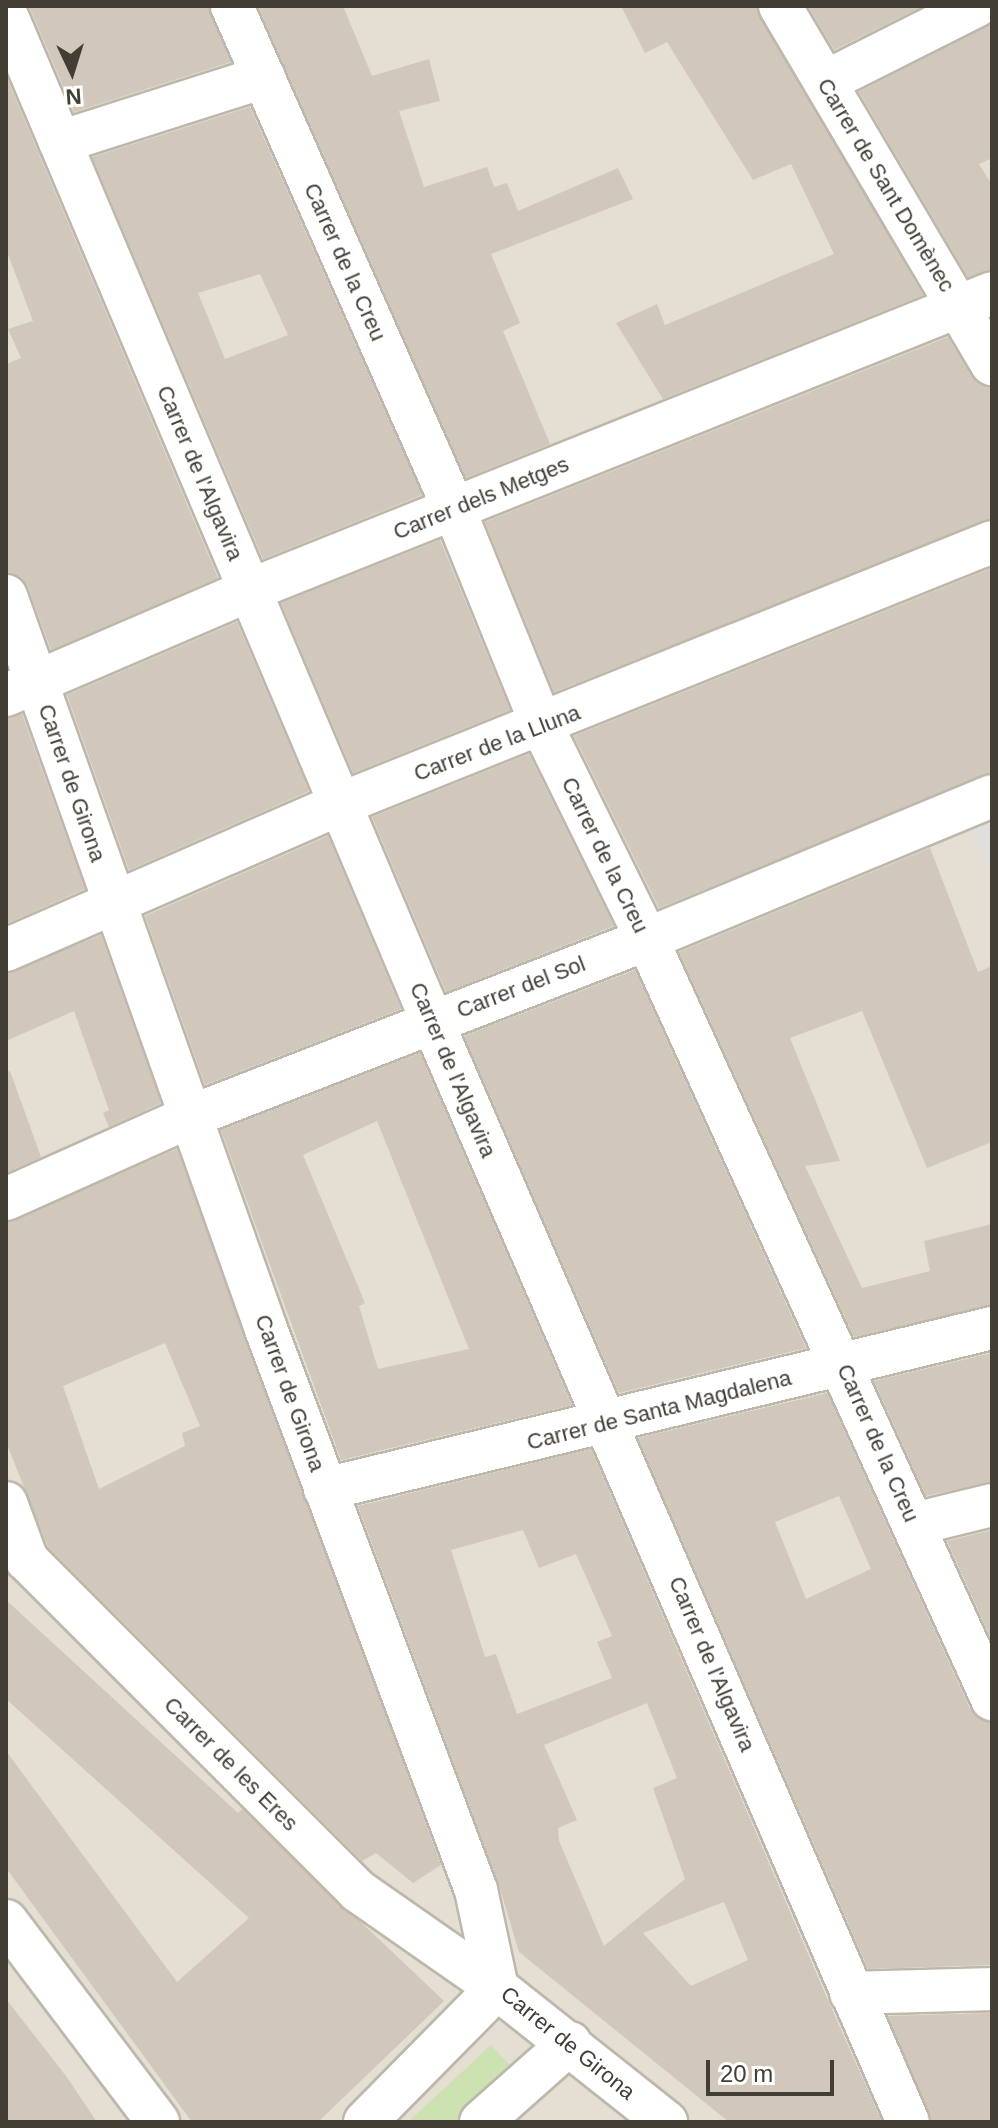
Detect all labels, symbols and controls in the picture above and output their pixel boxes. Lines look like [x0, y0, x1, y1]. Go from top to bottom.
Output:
north arrow [32, 32, 112, 112]
street label: Carrer de Sant Domènec [812, 73, 960, 297]
text: N [65, 83, 83, 109]
street label: Carrer de la Creu [298, 179, 392, 345]
street label: Carrer de l'Algavira [151, 381, 249, 565]
street label: Carrer dels Metges [389, 451, 573, 545]
street label: Carrer de la Lluna [410, 699, 584, 787]
street label: Carrer de Girona [33, 701, 111, 865]
street label: Carrer de la Creu [556, 773, 654, 937]
street label: Carrer del Sol [453, 950, 589, 1024]
street label: Carrer de l'Algavira [404, 978, 502, 1162]
street label: Carrer de Girona [249, 1311, 331, 1475]
street label: Carrer de la Creu [831, 1360, 925, 1526]
street label: Carrer de Santa Magdalena [524, 1364, 794, 1456]
street label: Carrer de l'Algavira [663, 1572, 761, 1756]
street label: Carrer de les Eres [159, 1692, 303, 1836]
street label: Carrer de Girona [496, 1981, 640, 2105]
scale bar [710, 2044, 838, 2094]
text: 20 m [720, 2060, 773, 2087]

